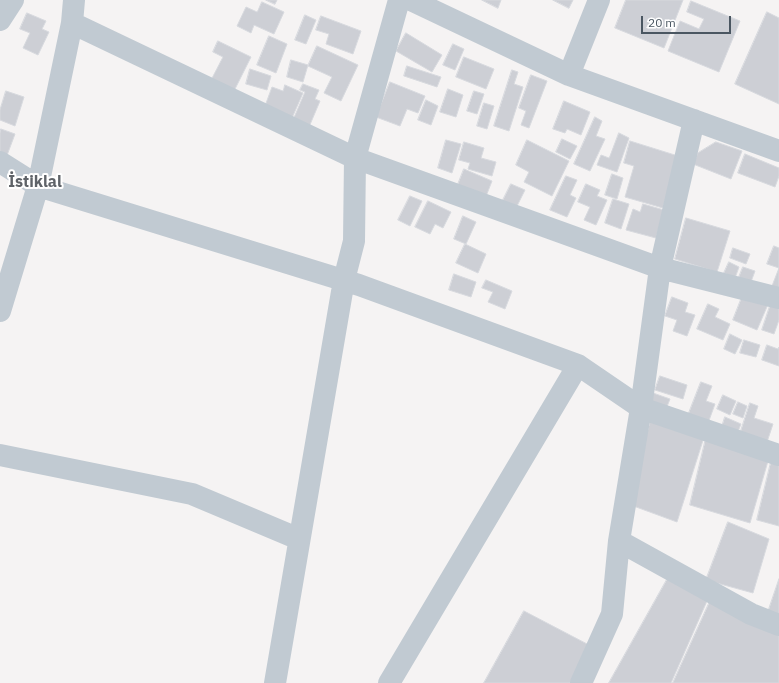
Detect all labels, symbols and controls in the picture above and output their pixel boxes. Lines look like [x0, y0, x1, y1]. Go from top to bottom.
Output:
scale bar [643, 8, 733, 34]
text: 20 m [648, 15, 676, 30]
district label: İstiklal [8, 172, 62, 192]

